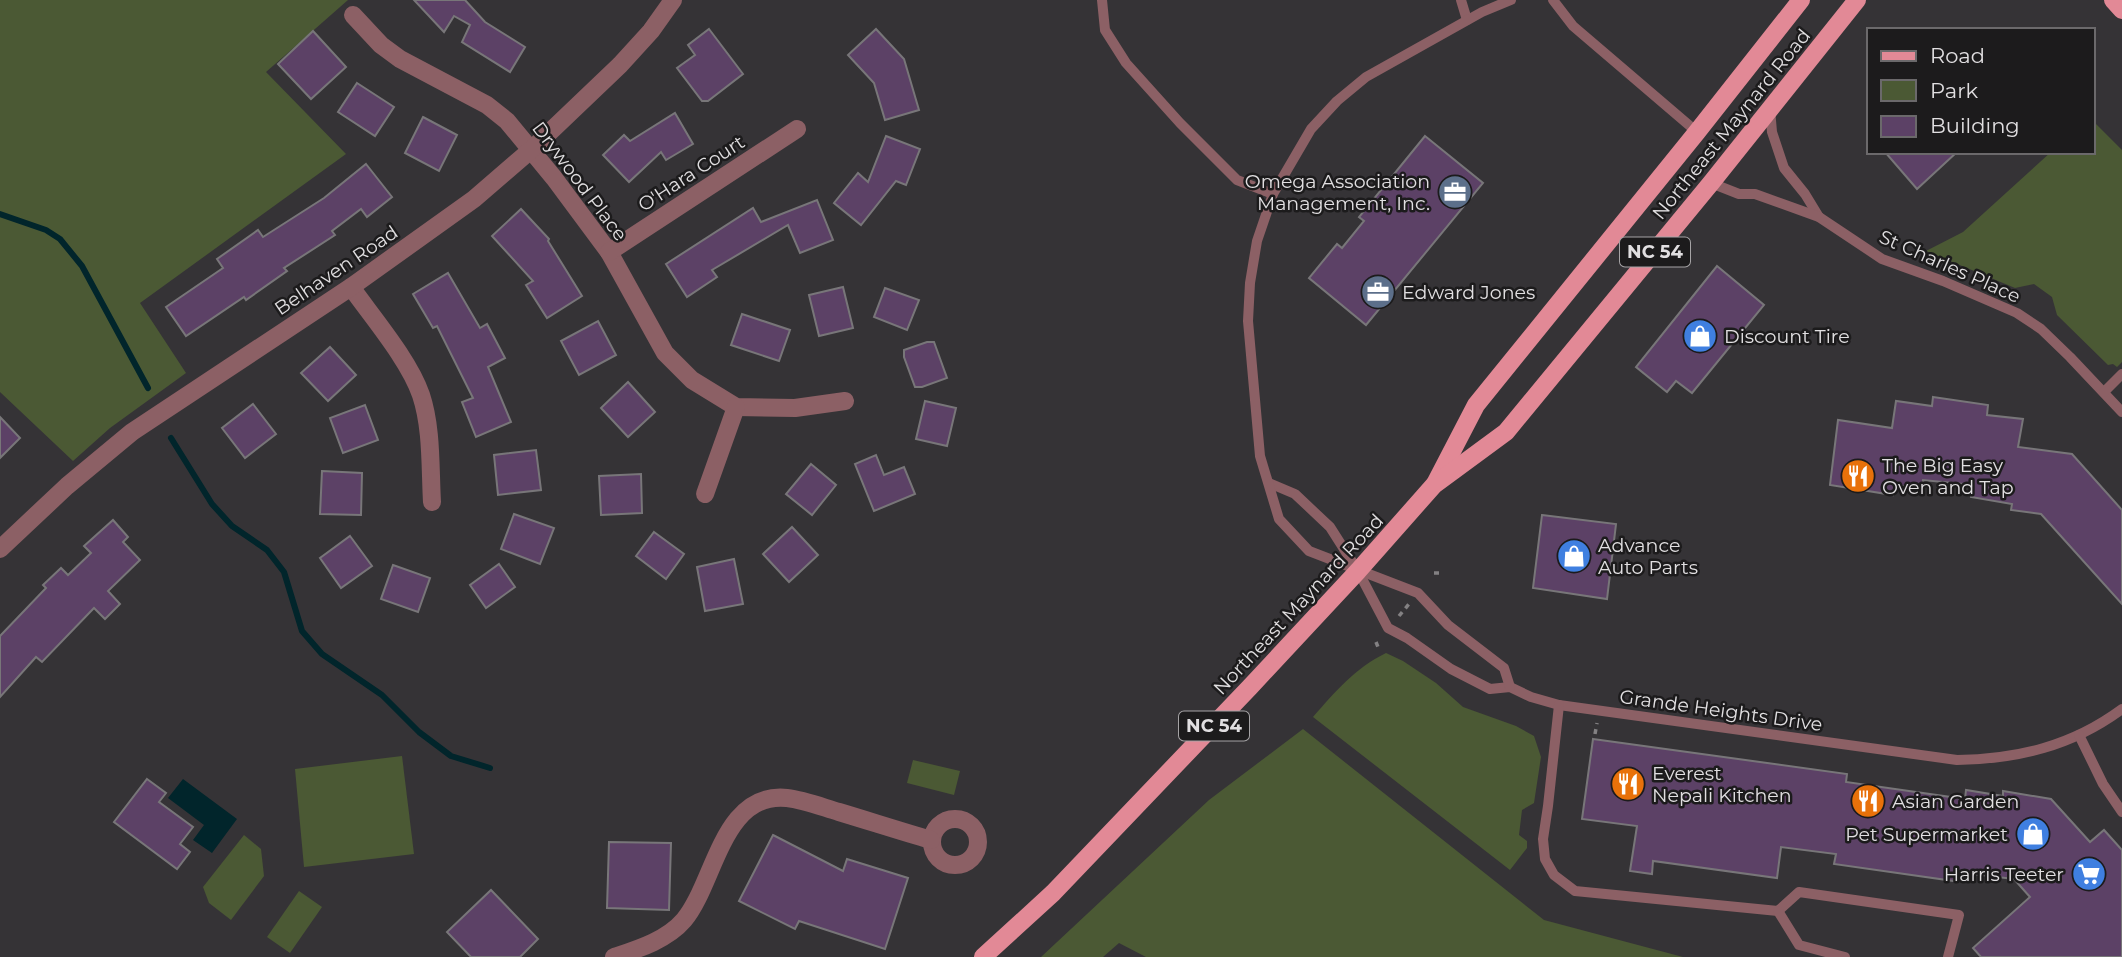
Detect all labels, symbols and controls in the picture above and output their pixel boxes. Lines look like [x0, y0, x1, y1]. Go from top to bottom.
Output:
street label: Northeast Maynard Road [1647, 24, 1815, 224]
legend [1867, 28, 2094, 154]
text: Road [1930, 43, 1985, 68]
text: Park [1930, 78, 1978, 103]
text: Building [1930, 113, 2020, 138]
street label: Drywood Place [527, 117, 632, 246]
street label: O'Hara Court [634, 130, 749, 216]
place label: Omega Association Management, Inc. [1245, 170, 1430, 215]
office icon: Omega Association Management, Inc. [1436, 173, 1474, 211]
street label: Belhaven Road [270, 221, 402, 320]
street label: St Charles Place [1876, 225, 2024, 308]
road number: NC 54 [1620, 238, 1690, 266]
office icon: Edward Jones [1359, 273, 1397, 311]
place label: Edward Jones [1402, 281, 1535, 304]
shop icon: Discount Tire [1681, 317, 1719, 355]
place label: Discount Tire [1724, 325, 1850, 348]
place label: The Big Easy Oven and Tap [1882, 454, 2014, 499]
restaurant icon: The Big Easy Oven and Tap [1839, 457, 1877, 495]
street label: Northeast Maynard Road [1209, 509, 1388, 699]
place label: Advance Auto Parts [1598, 534, 1698, 579]
shop icon: Advance Auto Parts [1555, 537, 1593, 575]
street label: Grande Heights Drive [1618, 685, 1824, 736]
road number: NC 54 [1179, 712, 1249, 740]
place label: Everest Nepali Kitchen [1652, 762, 1792, 807]
restaurant icon: Everest Nepali Kitchen [1609, 765, 1647, 803]
restaurant icon: Asian Garden [1849, 782, 1887, 820]
place label: Asian Garden [1892, 790, 2019, 813]
shop icon: Pet Supermarket [2014, 815, 2052, 853]
place label: Pet Supermarket [1845, 823, 2008, 846]
supermarket icon: Harris Teeter [2070, 855, 2108, 893]
place label: Harris Teeter [1944, 863, 2064, 886]

